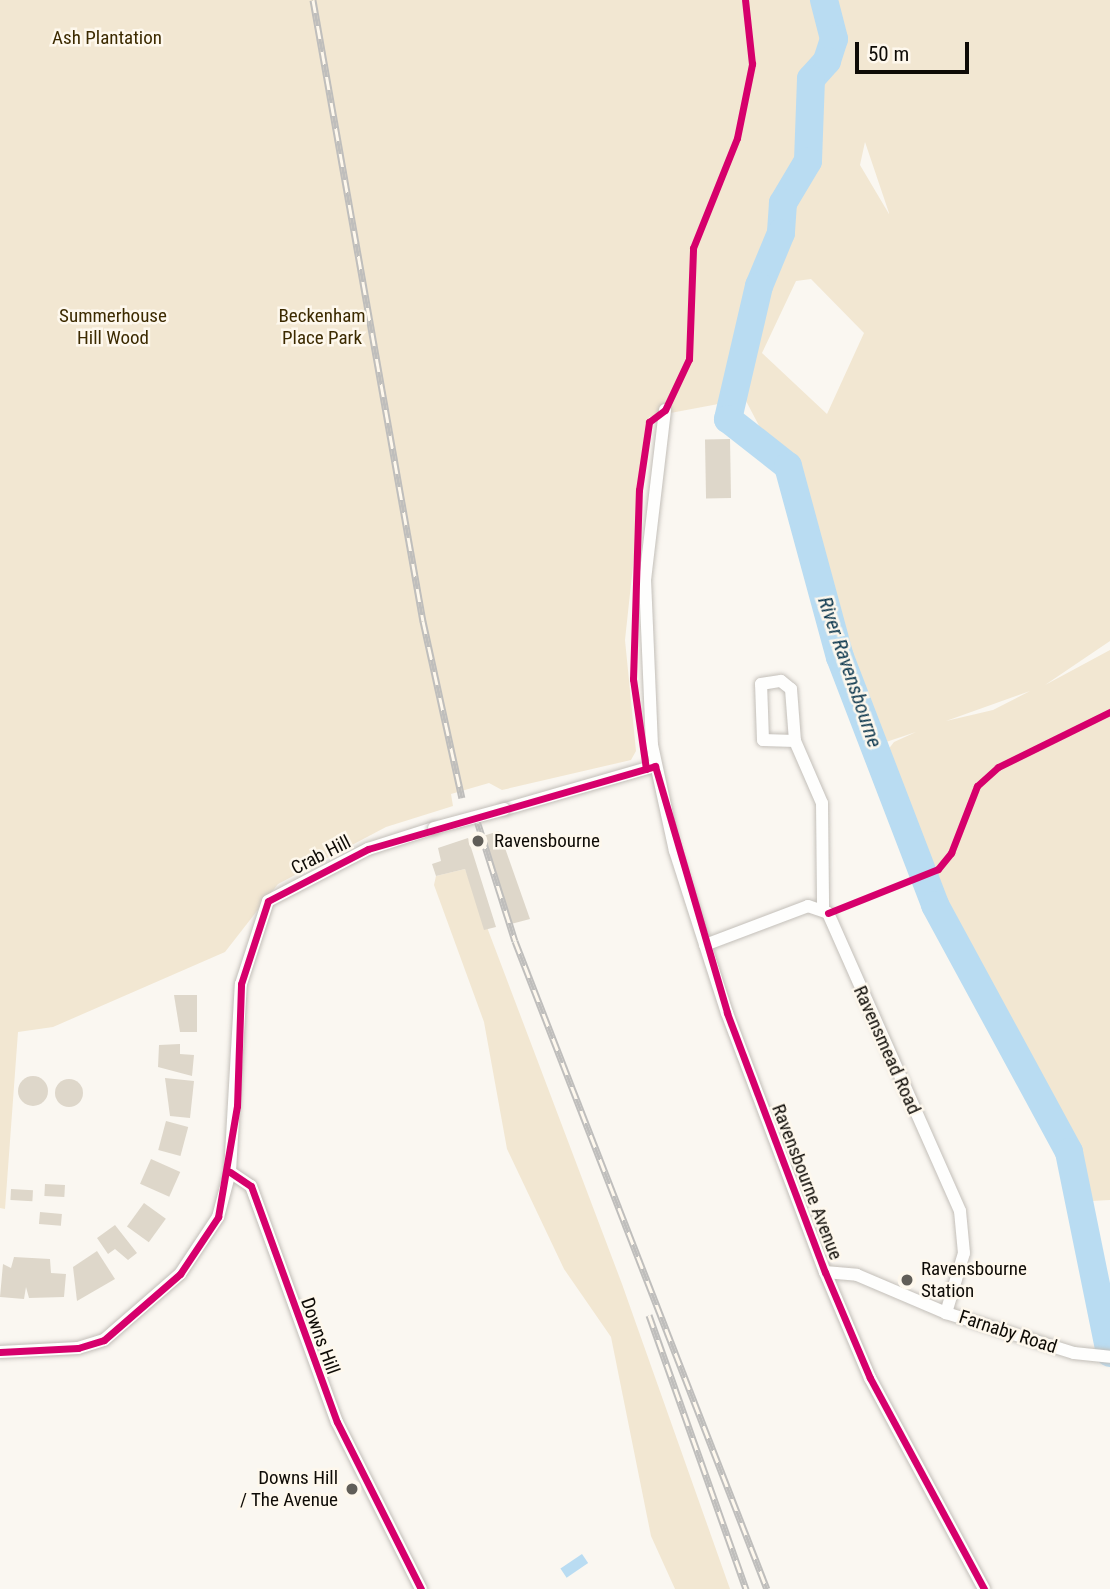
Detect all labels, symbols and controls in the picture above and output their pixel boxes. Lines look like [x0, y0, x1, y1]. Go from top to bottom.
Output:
park label: Ash Plantation [52, 27, 162, 49]
scale bar [858, 28, 972, 72]
text: 50 m [868, 42, 909, 66]
park label: Summerhouse Hill Wood [59, 305, 167, 349]
park label: Beckenham Place Park [278, 305, 366, 349]
water label: River Ravensbourne [812, 593, 888, 751]
street label: Crab Hill [287, 830, 355, 880]
place label: Ravensbourne [494, 830, 600, 852]
marker: Ravensbourne [468, 831, 488, 851]
street label: Ravensmead Road [849, 982, 925, 1118]
street label: Ravensbourne Avenue [767, 1101, 847, 1263]
place label: Ravensbourne Station [921, 1258, 1027, 1302]
marker: Ravensbourne Station [899, 1272, 915, 1288]
street label: Downs Hill [296, 1295, 344, 1377]
street label: Farnaby Road [956, 1305, 1060, 1359]
place label: Downs Hill / The Avenue [240, 1467, 338, 1511]
marker: Downs Hill / The Avenue [344, 1481, 360, 1497]

